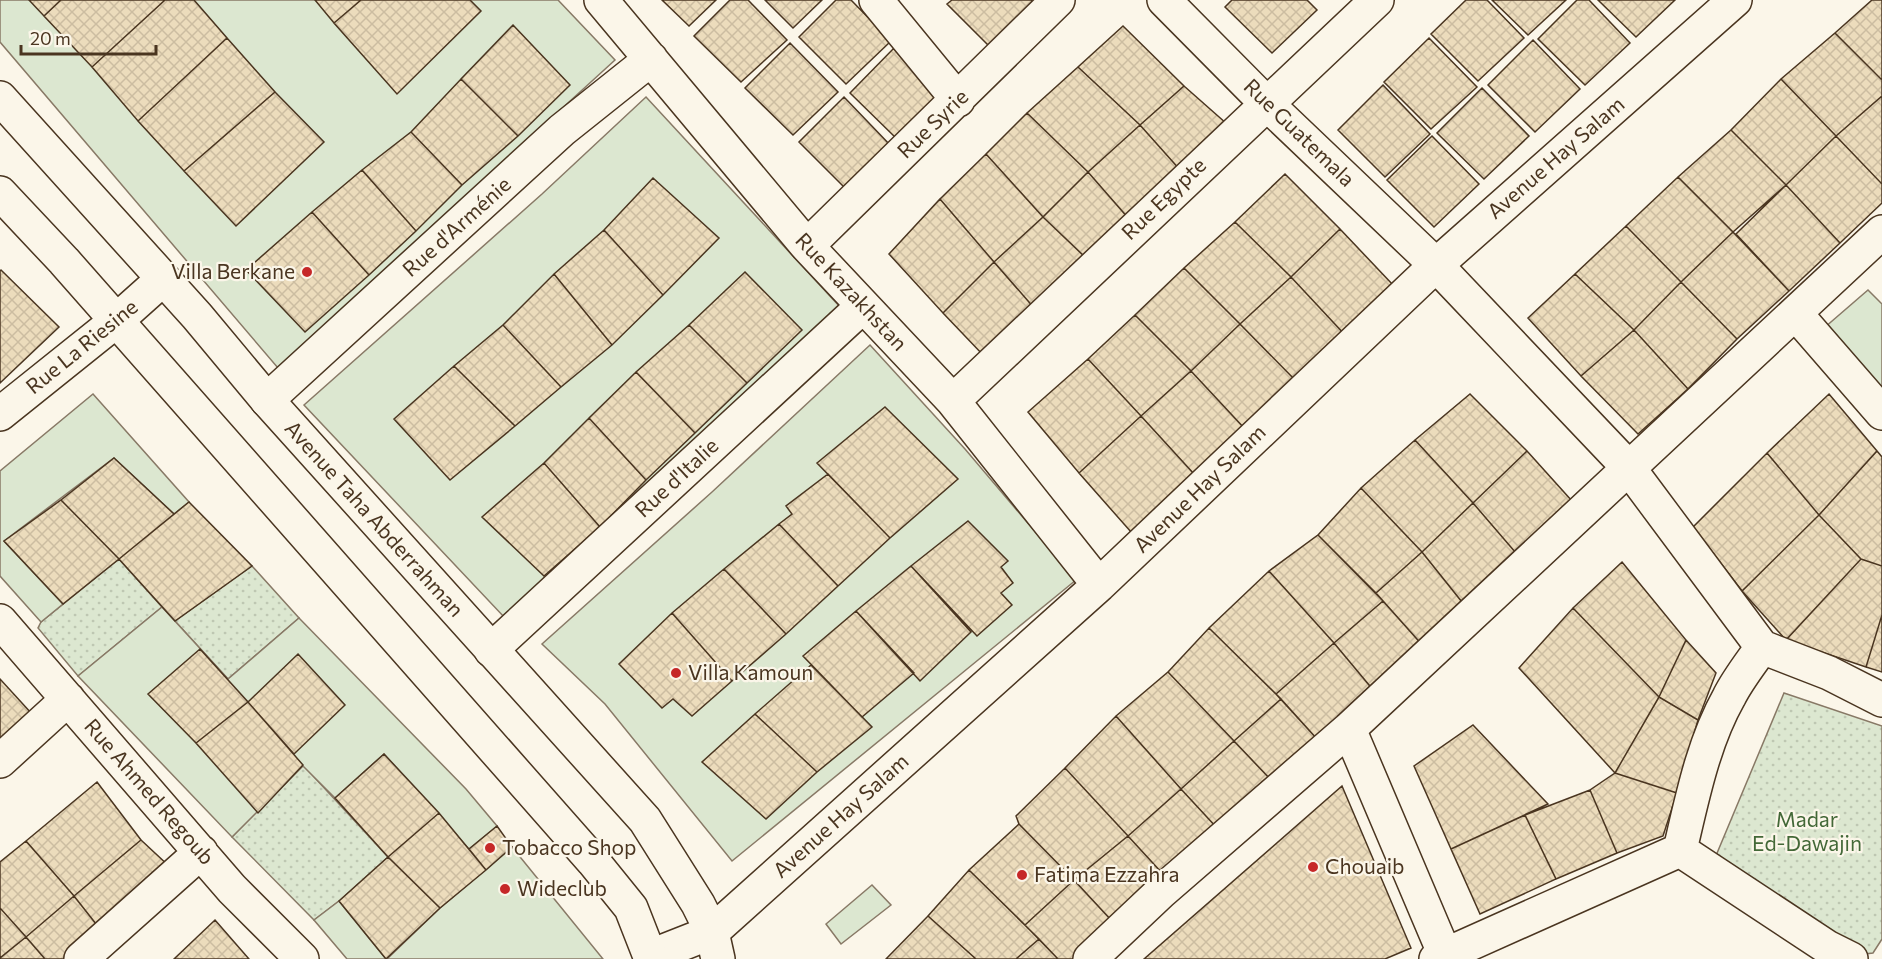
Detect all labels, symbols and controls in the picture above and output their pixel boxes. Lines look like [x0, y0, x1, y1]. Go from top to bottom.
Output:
scale bar [21, 18, 156, 56]
text: 20 m [30, 27, 71, 49]
street label: Rue Guatemala [1240, 73, 1361, 191]
street label: Rue Syrie [891, 83, 972, 163]
street label: Avenue Hay Salam [1481, 91, 1629, 223]
street label: Rue Egypte [1116, 152, 1210, 244]
street label: Rue d'Arménie [397, 171, 515, 281]
street label: Rue Kazakhstan [791, 227, 913, 355]
place label: Villa Berkane [171, 258, 295, 283]
marker: Villa Berkane [300, 265, 314, 279]
street label: Rue La Riesine [20, 293, 142, 398]
street label: Avenue Taha Abderrahman [281, 415, 470, 621]
street label: Avenue Hay Salam [1128, 419, 1270, 557]
street label: Rue d'Italie [629, 432, 723, 522]
place label: Villa Kamoun [688, 659, 813, 684]
marker: Villa Kamoun [669, 666, 683, 680]
street label: Rue Ahmed Regoub [80, 713, 220, 869]
street label: Avenue Hay Salam [767, 748, 913, 882]
park label: Madar Ed-Dawajin [1752, 806, 1862, 855]
place label: Tobacco Shop [502, 834, 636, 859]
marker: Tobacco Shop [483, 841, 497, 855]
place label: Chouaib [1325, 853, 1405, 878]
marker: Chouaib [1306, 860, 1320, 874]
place label: Fatima Ezzahra [1034, 861, 1179, 886]
marker: Fatima Ezzahra [1015, 868, 1029, 882]
place label: Wideclub [517, 875, 607, 900]
marker: Wideclub [498, 882, 512, 896]

